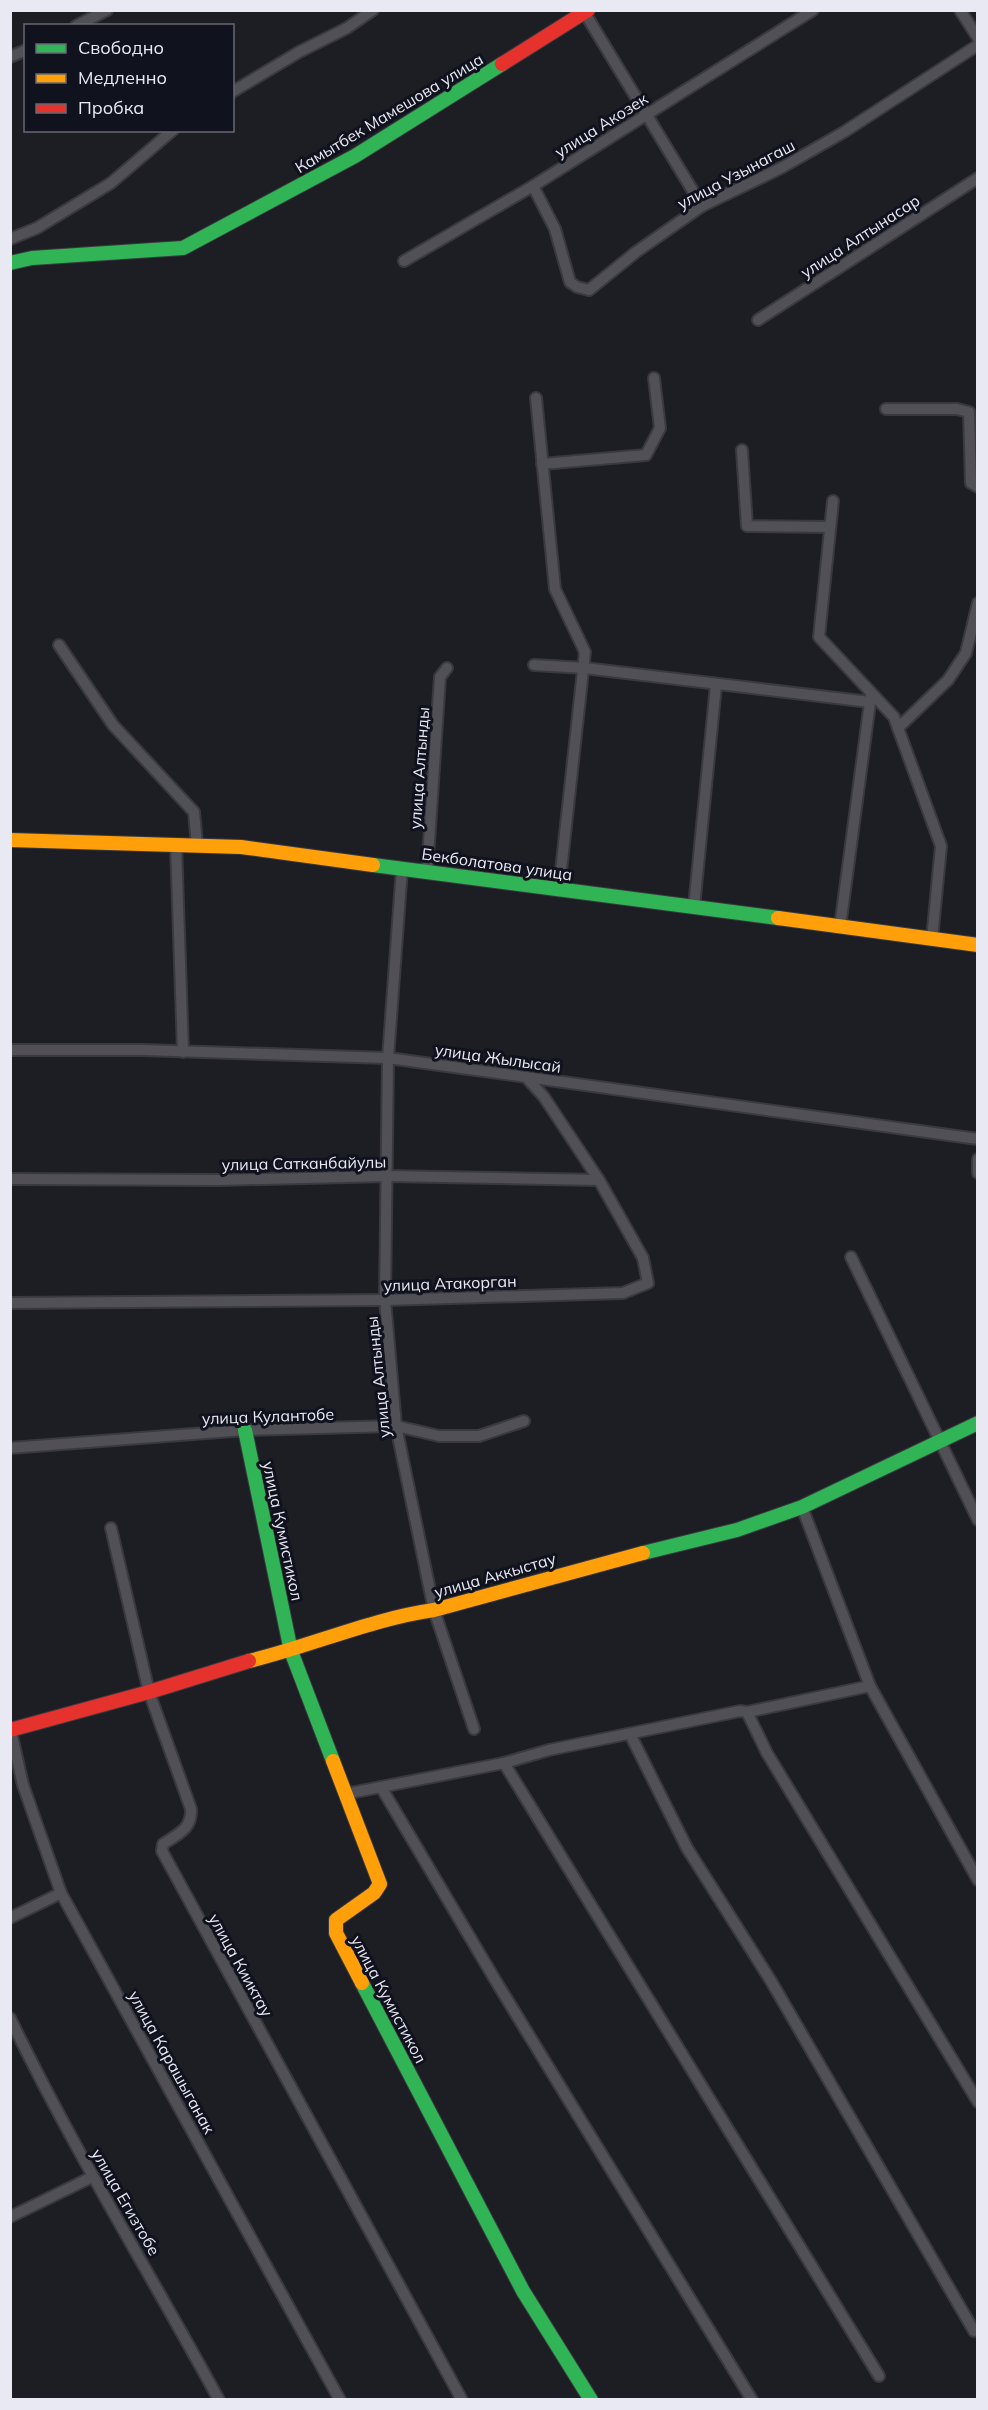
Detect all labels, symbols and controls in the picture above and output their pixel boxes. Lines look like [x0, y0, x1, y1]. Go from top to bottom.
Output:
legend [24, 24, 234, 132]
text: Свободно [78, 36, 164, 59]
street label: Камытбек Мамешова улица [291, 49, 487, 177]
text: Медленно [78, 66, 167, 89]
street label: улица Акозек [551, 88, 652, 162]
text: Пробка [78, 96, 144, 119]
street label: улица Узынагаш [674, 135, 798, 213]
street label: улица Алтынасар [797, 190, 923, 282]
street label: улица Алтынды [405, 706, 433, 830]
street label: Бекболатова улица [420, 844, 574, 884]
street label: улица Жылысай [434, 1039, 562, 1077]
street label: улица Сатканбайулы [222, 1152, 386, 1174]
street label: улица Атакорган [383, 1271, 517, 1295]
street label: улица Алтынды [362, 1315, 394, 1439]
street label: улица Кулантобе [201, 1404, 335, 1428]
street label: улица Кумистикол [258, 1460, 308, 1602]
street label: улица Аккыстау [432, 1548, 558, 1602]
street label: улица Кииктау [204, 1910, 278, 2020]
street label: улица Кумистикол [347, 1932, 431, 2066]
street label: улица Карашыганак [124, 1987, 220, 2137]
street label: улица Егизтобе [87, 2145, 165, 2259]

